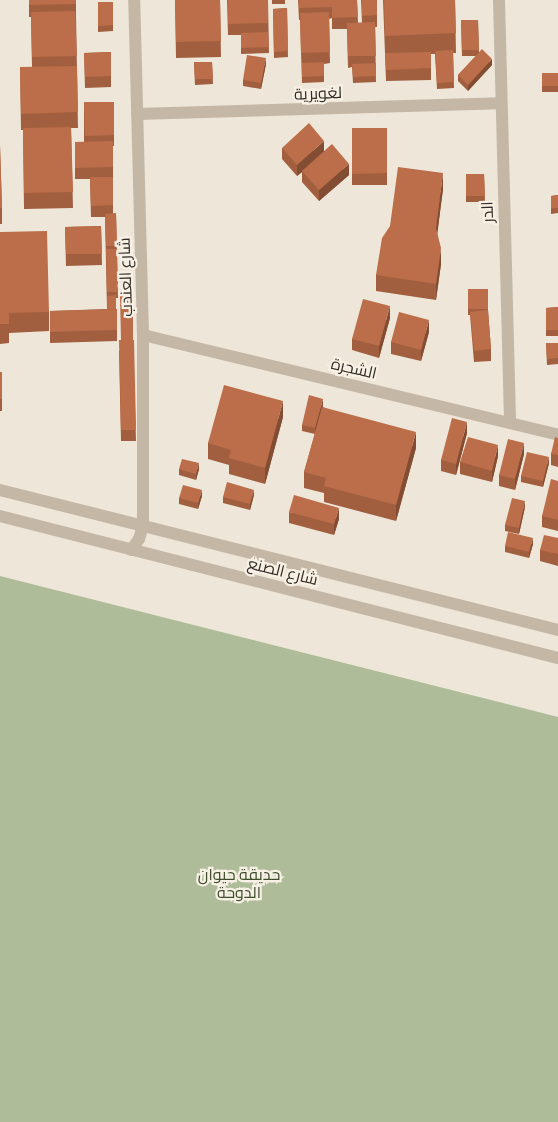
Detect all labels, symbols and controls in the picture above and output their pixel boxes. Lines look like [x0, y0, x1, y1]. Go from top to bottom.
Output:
street label: لغويرية [294, 83, 342, 103]
street label: الدر [477, 201, 497, 223]
street label: شارع العندب [114, 237, 136, 317]
street label: الشجرة [329, 353, 379, 383]
street label: شارع الصنع [246, 553, 320, 589]
park label: حديقة حيوان الدوحة [198, 864, 280, 902]

